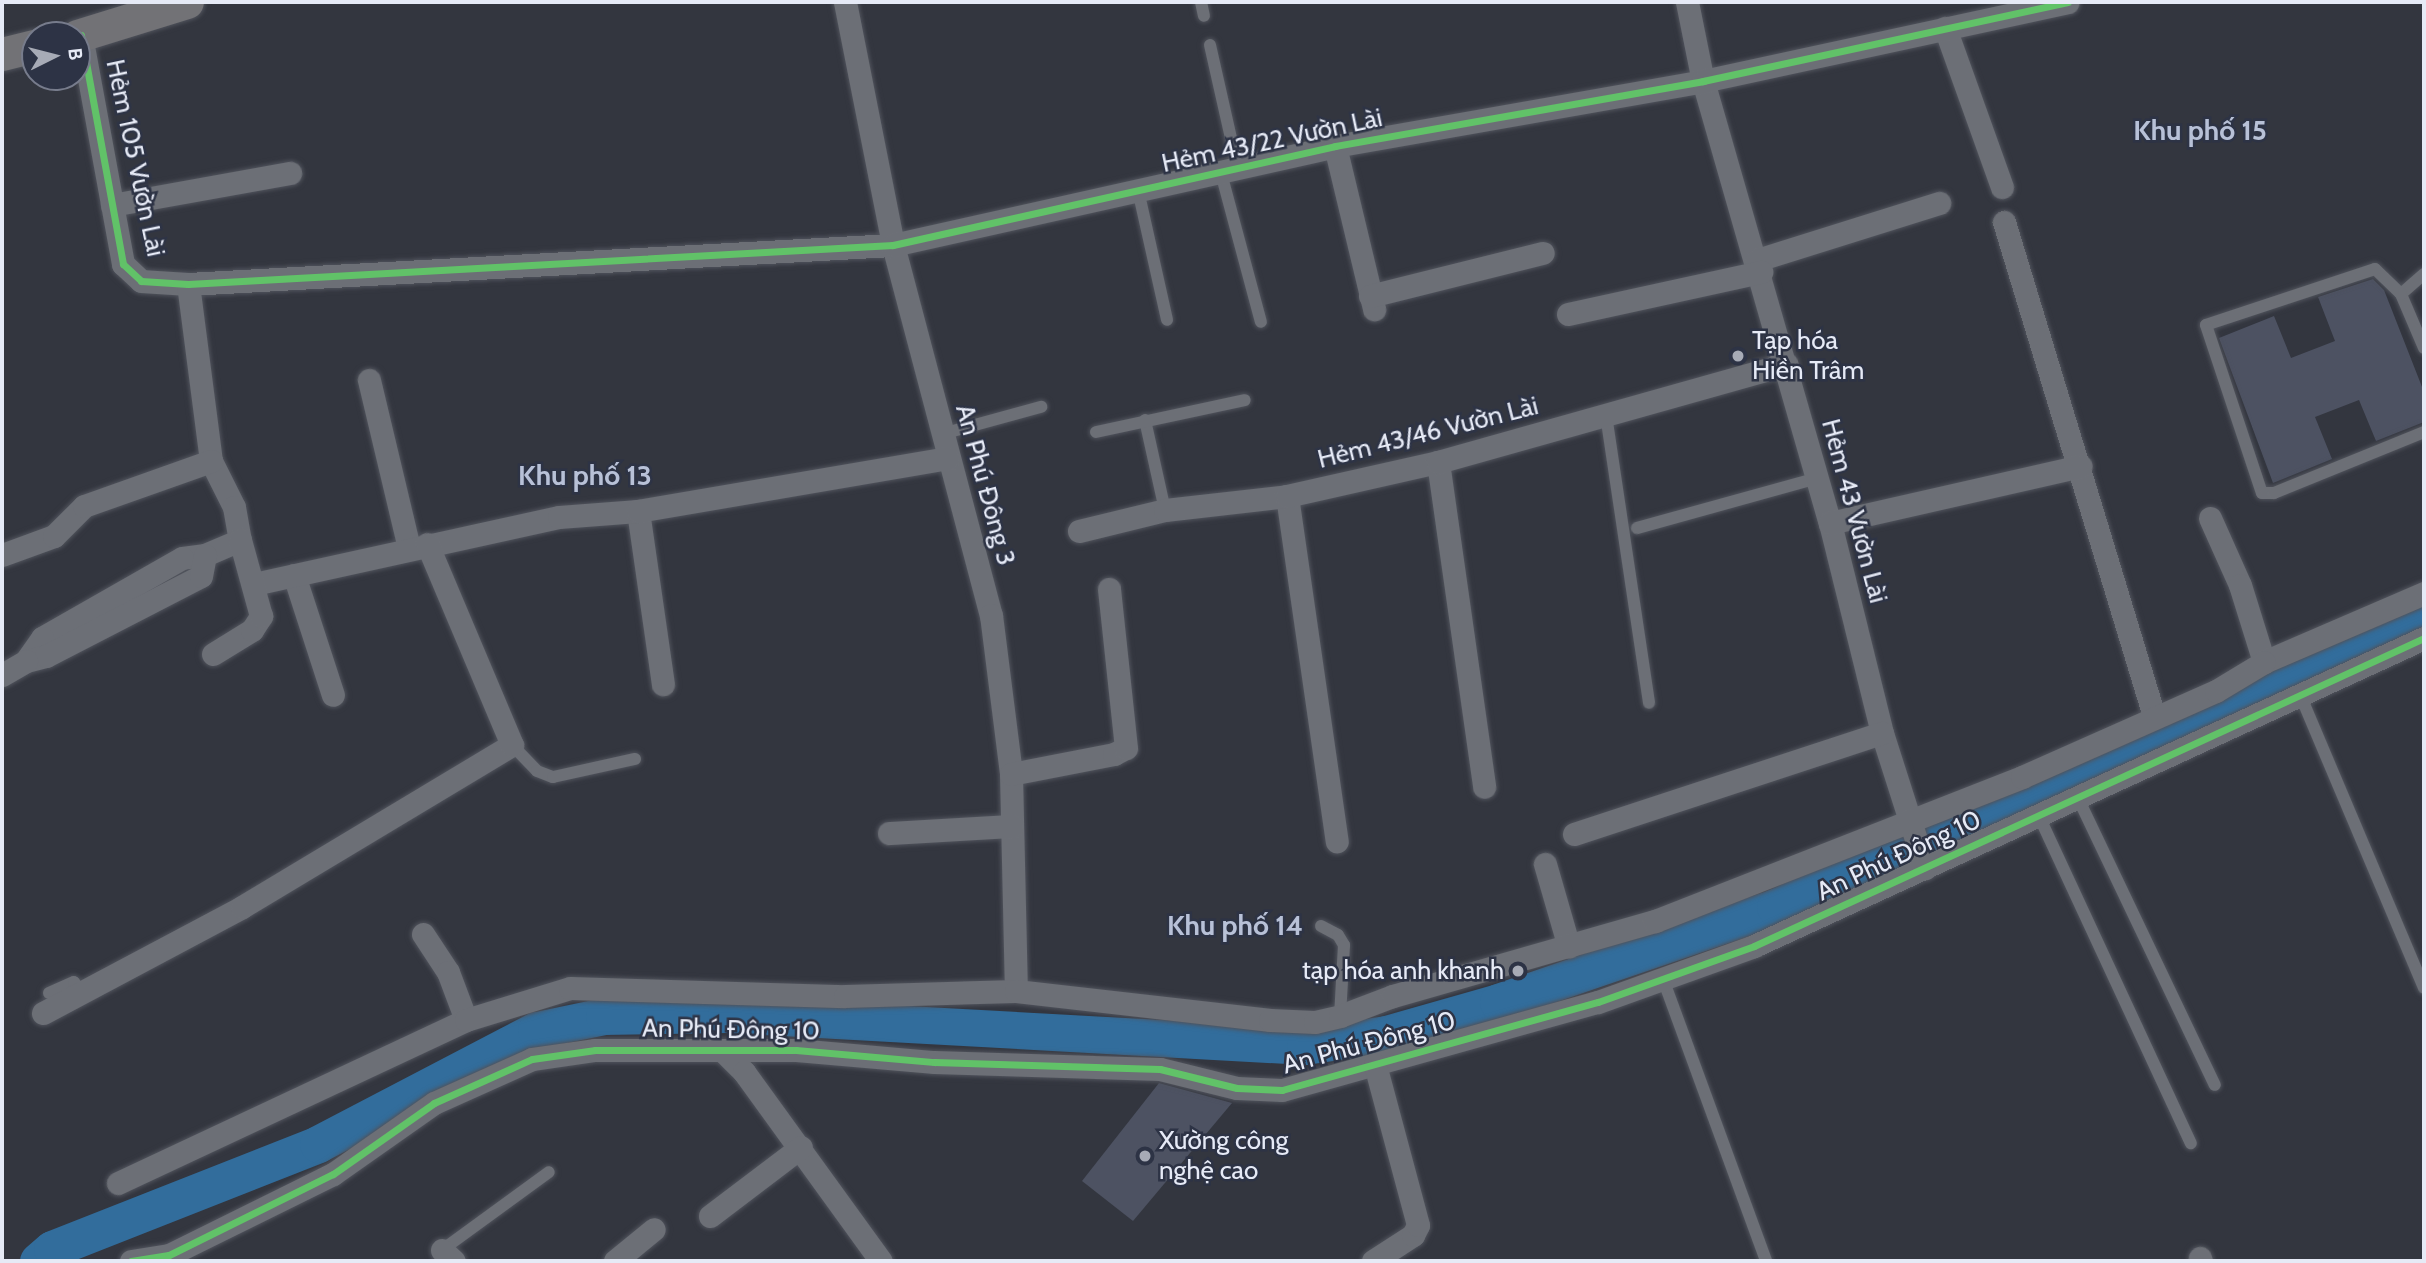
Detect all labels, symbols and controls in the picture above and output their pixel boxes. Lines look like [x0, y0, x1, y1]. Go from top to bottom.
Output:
north arrow [21, 21, 91, 91]
text: B [63, 47, 87, 61]
street label: Hẻm 105 Vườn Lài [99, 57, 171, 259]
street label: Hẻm 43/22 Vườn Lài [1159, 102, 1385, 180]
district label: Khu phố 15 [2133, 113, 2267, 147]
place label: Tạp hóa Hiền Trâm [1752, 325, 1864, 386]
marker: Tạp hóa Hiền Trâm [1730, 348, 1746, 364]
street label: Hẻm 43/46 Vườn Lài [1314, 390, 1542, 476]
street label: An Phú Đông 3 [949, 401, 1021, 569]
street label: Hẻm 43 Vườn Lài [1814, 416, 1894, 606]
district label: Khu phố 13 [518, 458, 652, 492]
street label: An Phú Đông 10 [1812, 804, 1986, 908]
district label: Khu phố 14 [1167, 908, 1303, 942]
place label: tạp hóa anh khanh [1302, 955, 1504, 987]
marker: tạp hóa anh khanh [1510, 963, 1526, 979]
street label: An Phú Đông 10 [1279, 1005, 1459, 1081]
street label: An Phú Đông 10 [642, 1013, 820, 1047]
place label: Xường công nghệ cao [1159, 1125, 1288, 1186]
marker: Xường công nghệ cao [1137, 1148, 1153, 1164]

